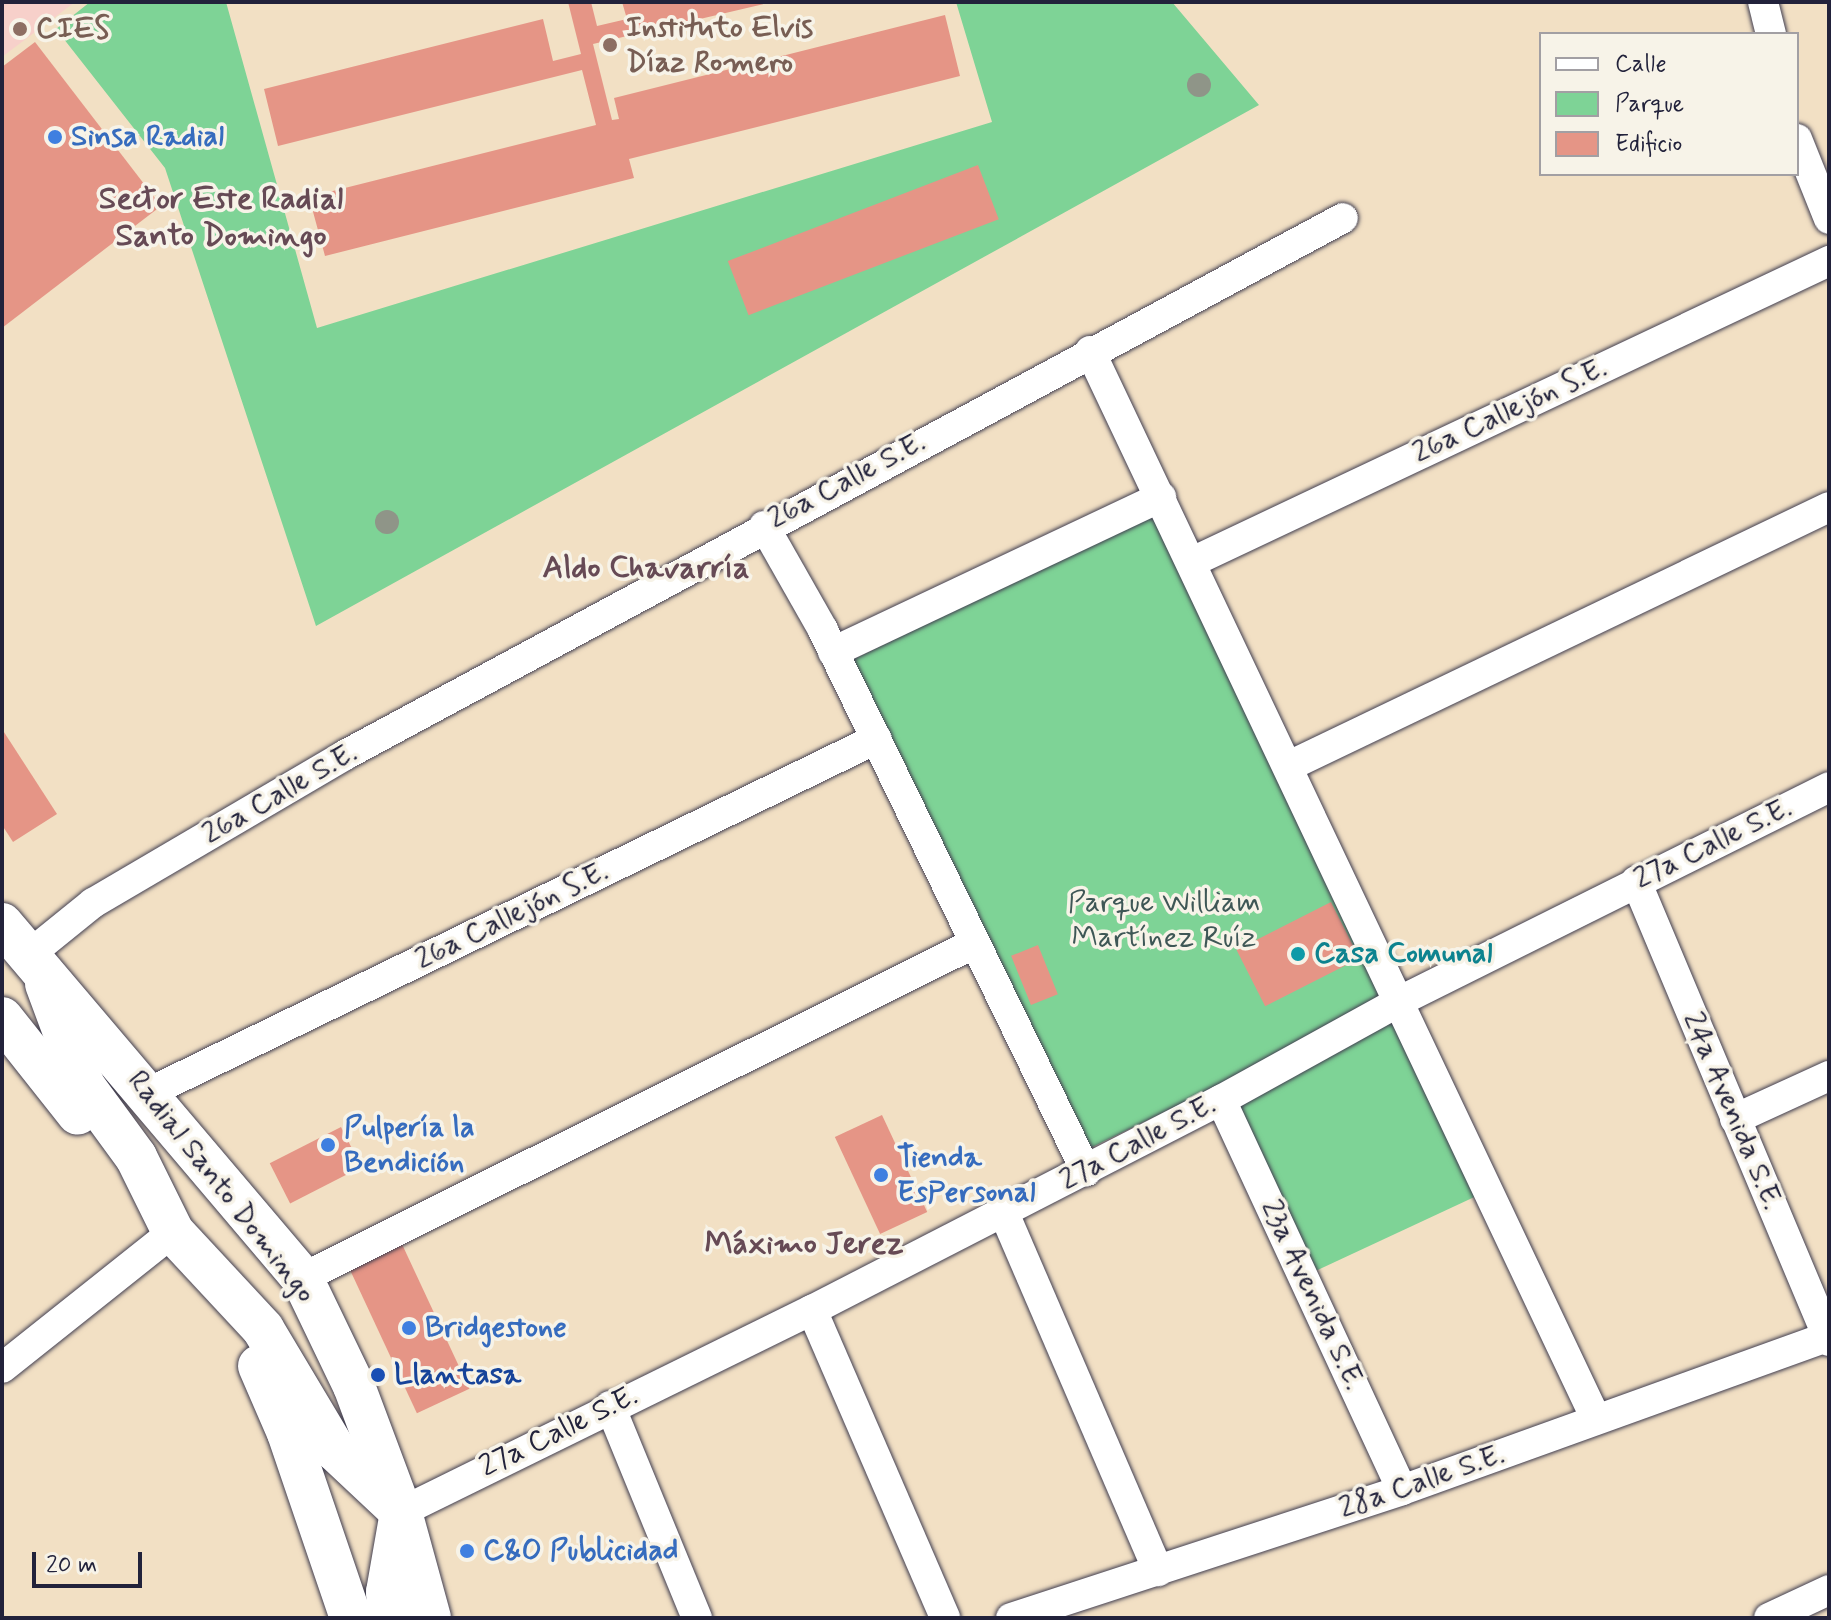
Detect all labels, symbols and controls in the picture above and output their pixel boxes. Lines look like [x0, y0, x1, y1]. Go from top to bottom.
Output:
place label: Instituto Elvis Díaz Romero [626, 10, 809, 80]
place label: CIES [36, 11, 110, 47]
marker: CIES [11, 20, 29, 38]
legend [1539, 32, 1799, 176]
marker: Instituto Elvis Díaz Romero [601, 36, 619, 54]
text: Calle [1615, 49, 1667, 80]
text: Parque [1615, 89, 1684, 120]
place label: Sinsa Radial [71, 119, 225, 155]
marker: Sinsa Radial [46, 128, 64, 146]
text: Edificio [1615, 129, 1682, 160]
district label: Sector Este Radial Santo Domingo [100, 181, 342, 256]
street label: 26a Callejón S.E. [1406, 350, 1614, 472]
street label: 26a Calle S.E. [762, 424, 932, 538]
district label: Aldo Chavarría [544, 549, 748, 587]
street label: 26a Calle S.E. [196, 735, 364, 853]
street label: 27a Calle S.E. [1628, 790, 1798, 898]
street label: 26a Callejón S.E. [409, 853, 615, 979]
park label: Parque William Martínez Ruíz [1068, 885, 1260, 956]
place label: Casa Comunal [1314, 936, 1509, 972]
marker: Casa Comunal [1289, 945, 1307, 963]
street label: 24a Avenida S.E. [1674, 1006, 1790, 1216]
street label: Radial Santo Domingo [119, 1063, 323, 1311]
street label: 27a Calle S.E. [1053, 1087, 1223, 1199]
place label: Pulpería la Bendición [344, 1110, 475, 1180]
marker: Pulpería la Bendición [319, 1136, 337, 1154]
place label: Tienda EsPersonal [897, 1140, 1036, 1210]
marker: Tienda EsPersonal [872, 1166, 890, 1184]
street label: 23a Avenida S.E. [1252, 1194, 1372, 1396]
district label: Máximo Jerez [704, 1225, 904, 1263]
place label: Bridgestone [425, 1310, 567, 1346]
marker: Bridgestone [400, 1319, 418, 1337]
place label: Llantasa [394, 1357, 521, 1393]
marker: Llantasa [369, 1366, 387, 1384]
street label: 27a Calle S.E. [474, 1378, 644, 1486]
street label: 28a Calle S.E. [1334, 1437, 1510, 1527]
place label: C&O Publicidad [483, 1533, 682, 1569]
scale bar [36, 1536, 146, 1586]
marker: C&O Publicidad [458, 1542, 476, 1560]
text: 20 m [46, 1550, 97, 1581]

